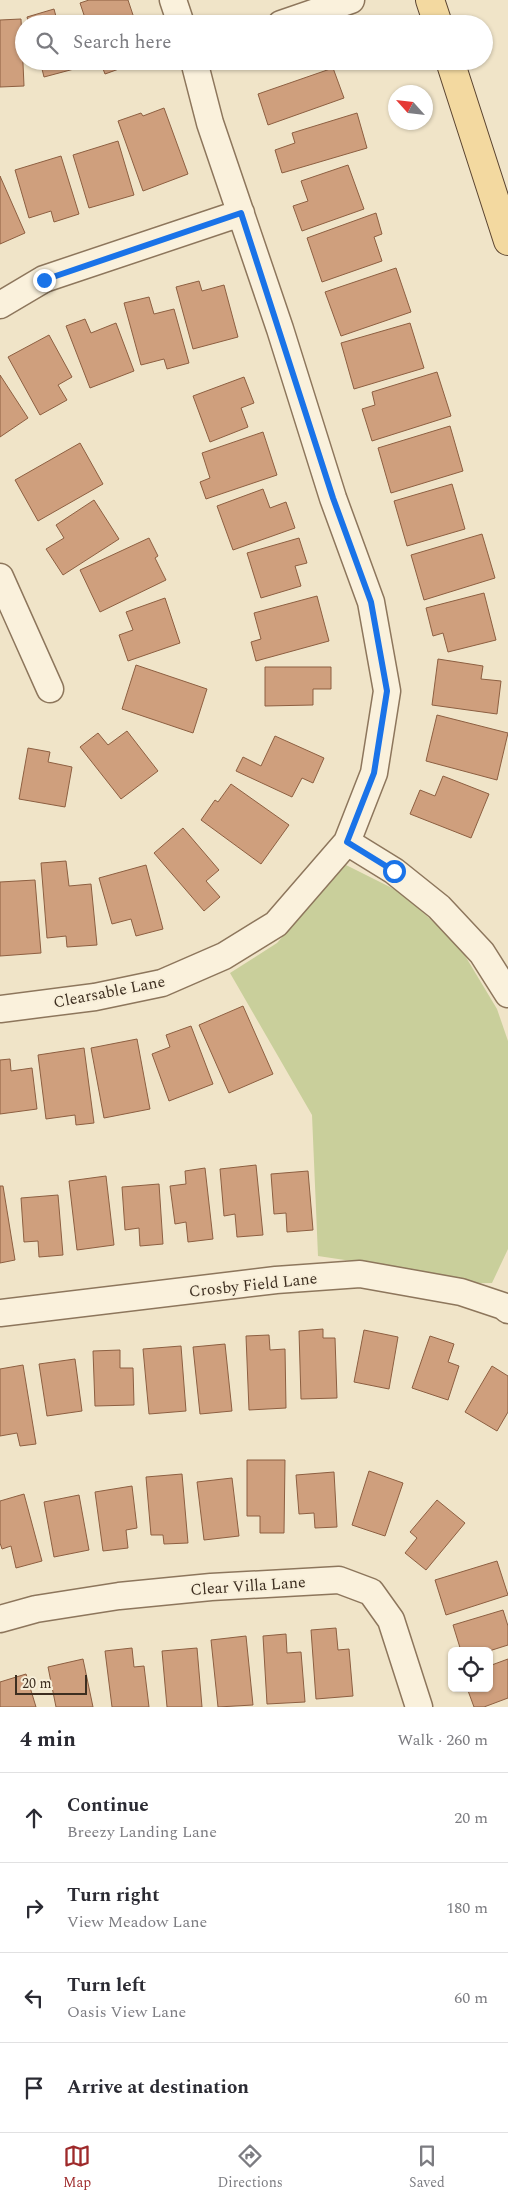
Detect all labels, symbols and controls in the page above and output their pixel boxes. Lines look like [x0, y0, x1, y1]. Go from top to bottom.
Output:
search box [15, 15, 493, 70]
text: Search here [73, 28, 172, 57]
icon: search [33, 29, 61, 57]
north arrow [388, 85, 433, 130]
route end [33, 269, 56, 292]
route start [383, 860, 406, 883]
street label: Clearsable Lane [51, 969, 167, 1015]
street label: Crosby Field Lane [188, 1266, 319, 1304]
street label: Clear Villa Lane [190, 1570, 306, 1602]
map controls [448, 1647, 493, 1692]
button: locate [448, 1647, 493, 1692]
scale bar [15, 1672, 88, 1695]
text: 20 m [22, 1673, 52, 1694]
text: 4 min [20, 1724, 76, 1756]
text: Walk · 260 m [397, 1728, 488, 1752]
text: Continue [67, 1791, 149, 1820]
icon: ahead [20, 1804, 48, 1832]
text: 20 m [454, 1806, 488, 1830]
text: Breezy Landing Lane [67, 1820, 217, 1844]
text: Turn right [67, 1881, 160, 1910]
icon: right [20, 1894, 48, 1922]
text: 180 m [446, 1896, 488, 1920]
text: View Meadow Lane [67, 1910, 207, 1934]
text: Turn left [67, 1971, 146, 2000]
icon: left [20, 1984, 48, 2012]
text: 60 m [454, 1986, 488, 2010]
text: Oasis View Lane [67, 2000, 186, 2024]
text: Arrive at destination [67, 2073, 249, 2102]
icon: arrive [20, 2074, 48, 2102]
tab: Map [63, 2142, 91, 2193]
tab: Directions [217, 2142, 283, 2193]
tab: Saved [409, 2142, 445, 2193]

